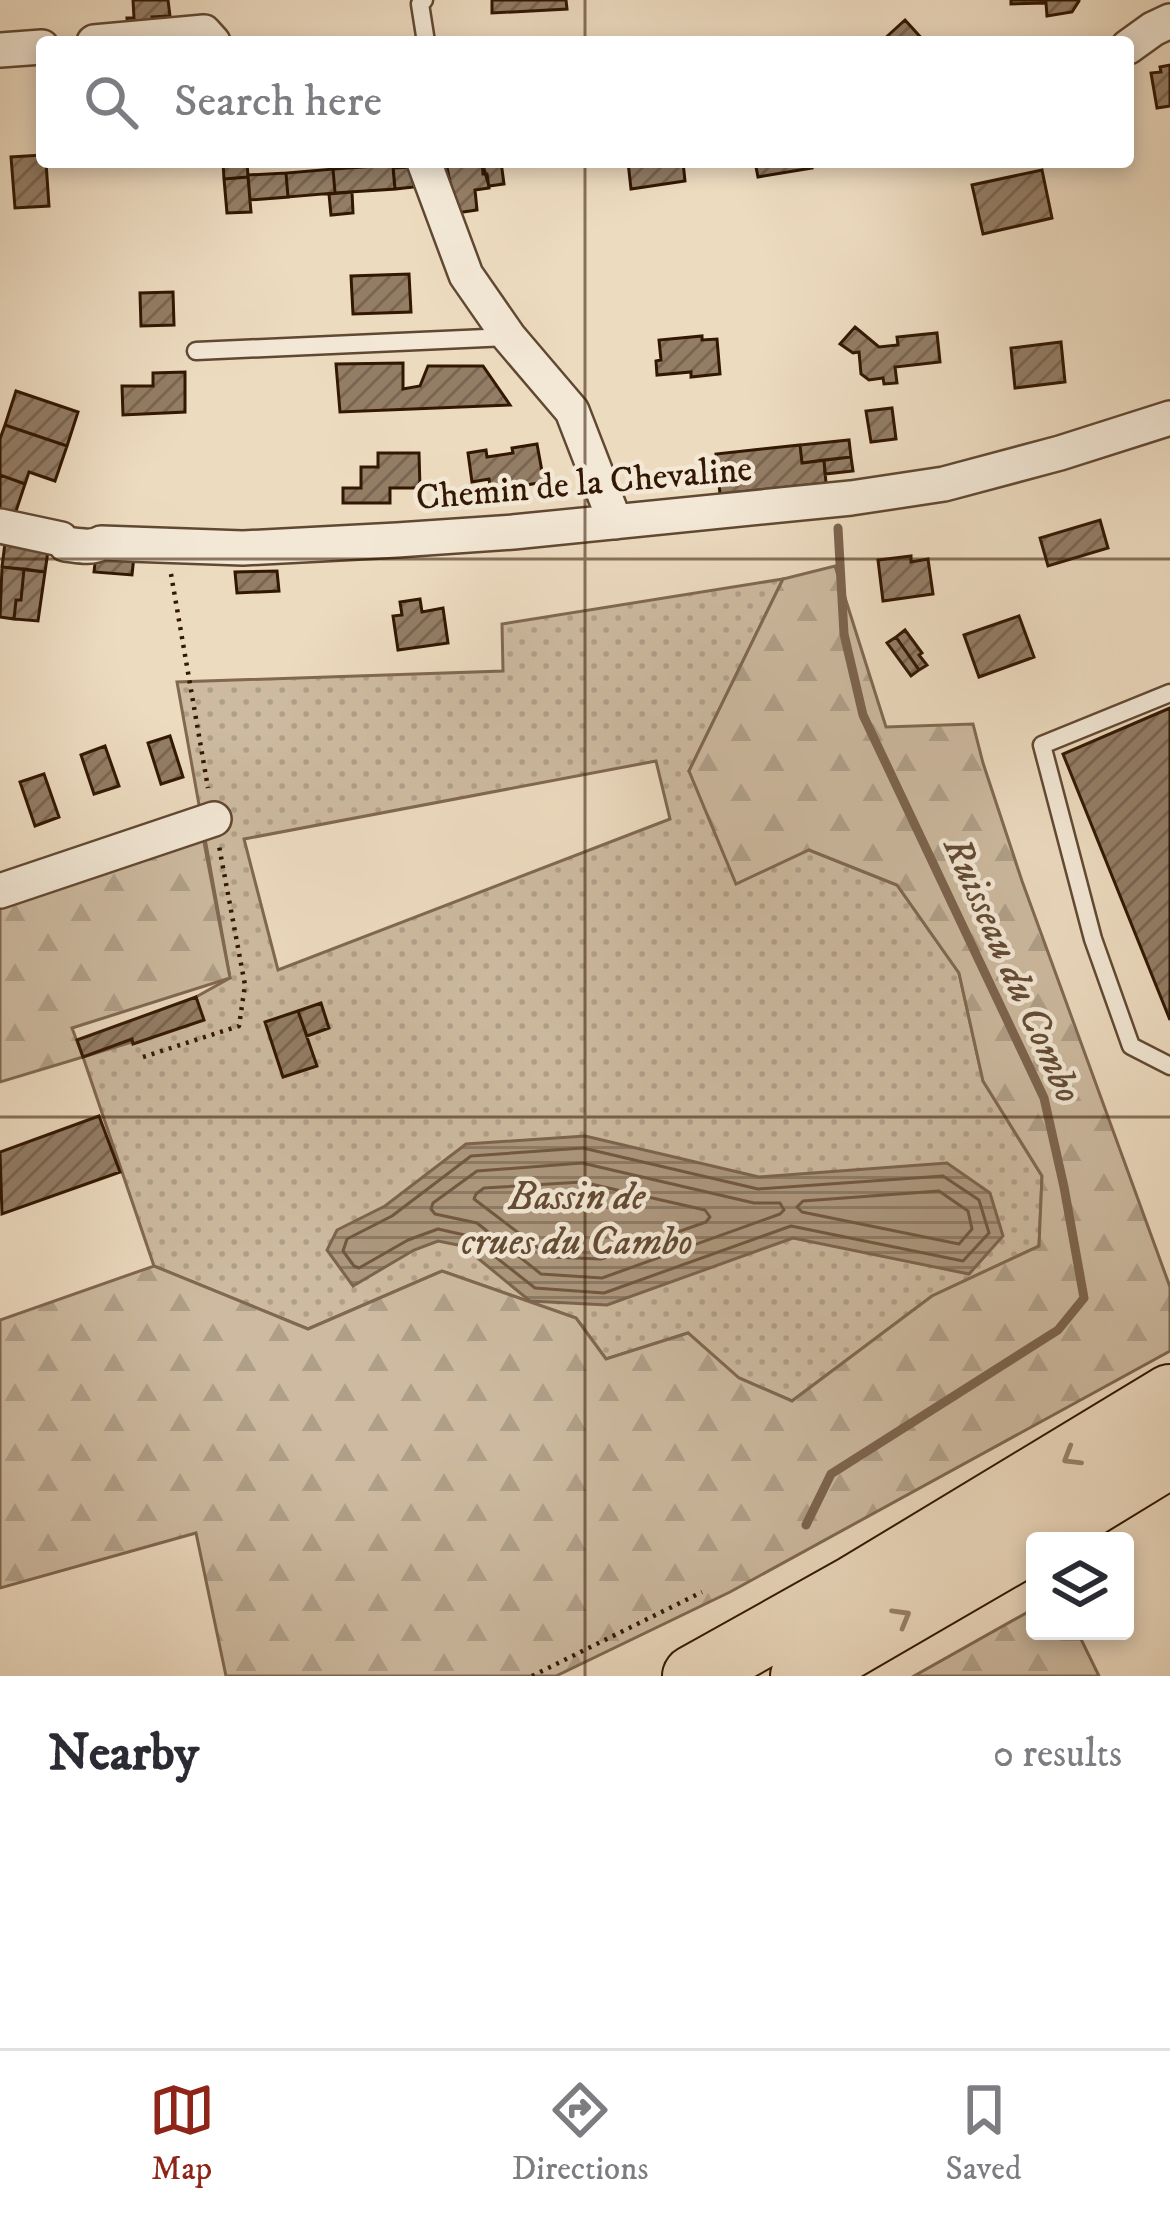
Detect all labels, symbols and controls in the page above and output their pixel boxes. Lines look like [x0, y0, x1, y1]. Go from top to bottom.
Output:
search box [36, 36, 1134, 168]
icon: search [78, 69, 144, 135]
text: Search here [174, 74, 382, 130]
street label: Chemin de la Chevaline [414, 447, 754, 521]
water label: Ruisseau du Combo [931, 828, 1093, 1111]
water label: Bassin de crues du Cambo [461, 1173, 693, 1267]
one-way arrow [1062, 1443, 1084, 1465]
map controls [1026, 1532, 1134, 1640]
button: layers [1026, 1532, 1134, 1640]
one-way arrow [889, 1609, 911, 1632]
text: Nearby [48, 1722, 199, 1786]
text: 0 results [993, 1730, 1122, 1779]
tab: Map [149, 2077, 215, 2190]
tab: Directions [512, 2077, 648, 2190]
tab: Saved [946, 2077, 1021, 2190]

